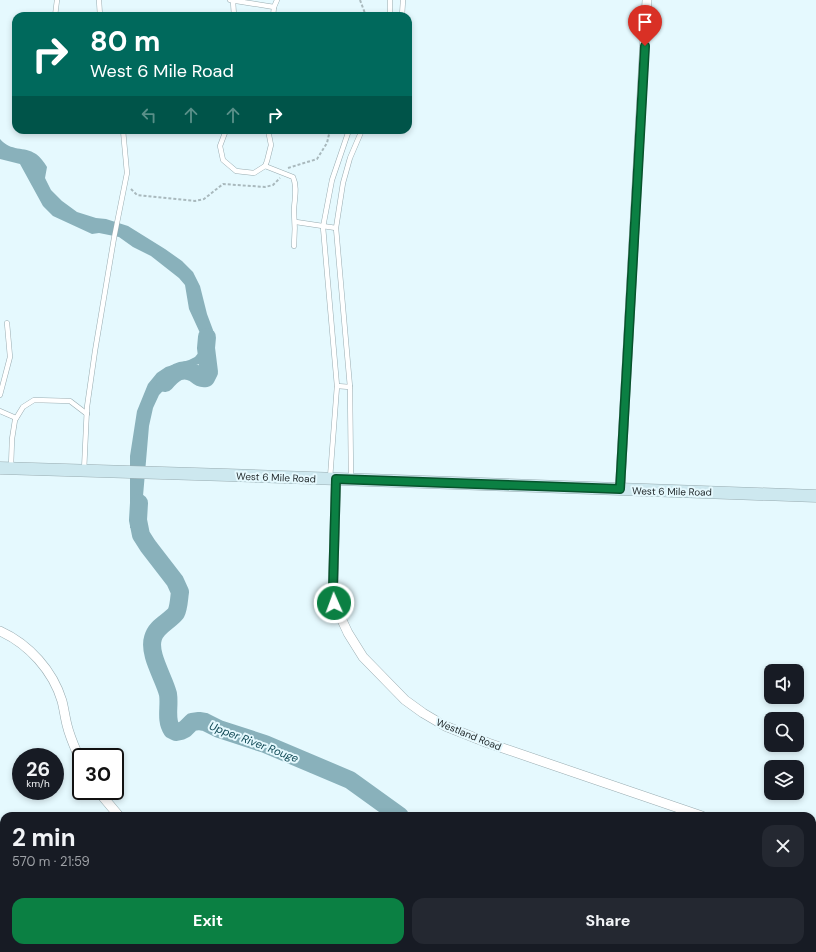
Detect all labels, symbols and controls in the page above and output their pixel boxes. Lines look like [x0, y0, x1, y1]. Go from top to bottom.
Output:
pin [628, 5, 662, 46]
icon: arrive [634, 11, 656, 33]
text: 80 m [90, 23, 160, 60]
icon: right [24, 28, 76, 80]
text: West 6 Mile Road [90, 59, 234, 83]
icon: left [138, 104, 160, 126]
icon: ahead [180, 104, 202, 126]
icon: ahead [222, 104, 244, 126]
icon: right [264, 104, 286, 126]
street label: West 6 Mile Road [236, 470, 316, 485]
street label: West 6 Mile Road [632, 484, 712, 499]
position arrow [313, 582, 355, 624]
map controls [764, 664, 804, 800]
button: sound [764, 664, 804, 704]
button: search [764, 712, 804, 752]
street label: Westland Road [434, 715, 503, 753]
water label: Upper River Rouge [208, 719, 300, 765]
speed limit sign: 30 [72, 748, 124, 800]
text: 26 [26, 756, 50, 782]
button: layers [764, 760, 804, 800]
text: km/h [26, 777, 50, 790]
text: 2 min [12, 822, 75, 853]
button: close [762, 825, 804, 867]
text: 570 m · 21:59 [12, 853, 90, 870]
button: Exit [12, 898, 404, 944]
button: Share [412, 898, 804, 944]

